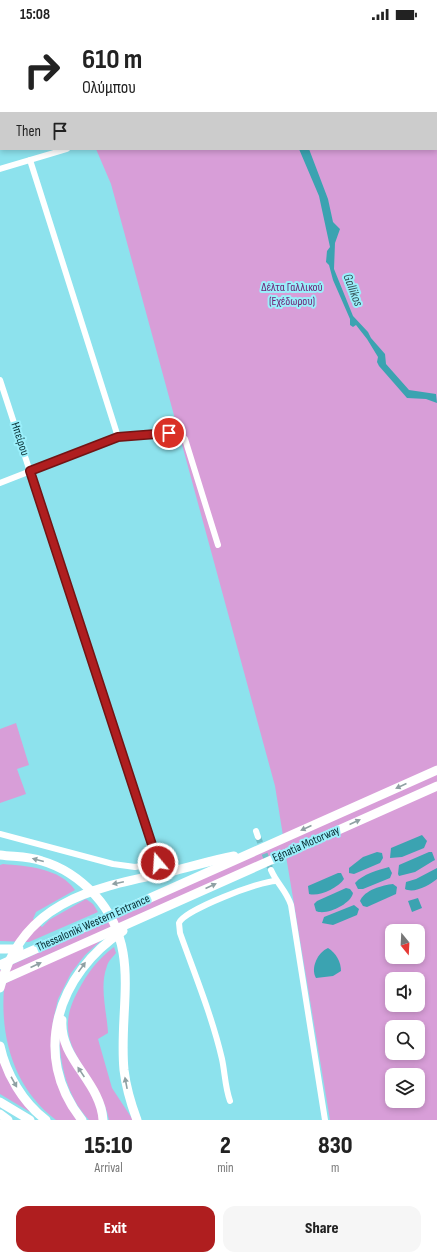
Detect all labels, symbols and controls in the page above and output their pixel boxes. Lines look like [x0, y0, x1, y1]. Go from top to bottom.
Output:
text: 15:08 [20, 5, 50, 24]
text: 610 m [82, 43, 142, 76]
icon: right [16, 44, 68, 96]
text: Ολύμπου [82, 77, 136, 98]
icon: arrive [49, 120, 71, 142]
text: Then [16, 122, 41, 141]
water label: Gallikos [340, 271, 367, 309]
park label: Δέλτα Γαλλικού (Εχέδωρου) [261, 280, 323, 309]
pin [152, 416, 186, 450]
street label: Ηπείρου [8, 420, 32, 458]
icon: arrive [158, 422, 180, 444]
one-way arrow [396, 783, 407, 789]
one-way arrow [350, 819, 361, 825]
street label: Egnatia Motorway [270, 822, 342, 865]
one-way arrow [301, 825, 312, 831]
position arrow [137, 842, 179, 884]
one-way arrow [32, 857, 44, 863]
one-way arrow [112, 880, 125, 886]
one-way arrow [205, 883, 217, 889]
street label: Thessaloniki Western Entrance [34, 891, 152, 955]
north arrow [385, 924, 425, 964]
map controls [385, 924, 425, 1108]
one-way arrow [30, 962, 41, 968]
one-way arrow [78, 962, 86, 973]
button: sound [385, 972, 425, 1012]
button: search [385, 1020, 425, 1060]
one-way arrow [77, 1067, 85, 1078]
button: layers [385, 1068, 425, 1108]
one-way arrow [10, 1076, 17, 1088]
one-way arrow [123, 1076, 129, 1089]
text: 15:10 [84, 1131, 133, 1160]
text: 2 [220, 1131, 231, 1160]
text: 830 [318, 1131, 353, 1160]
text: Arrival [95, 1160, 123, 1176]
text: min [217, 1160, 233, 1176]
text: m [331, 1160, 339, 1176]
button: Exit [16, 1206, 215, 1252]
button: Share [223, 1206, 421, 1252]

